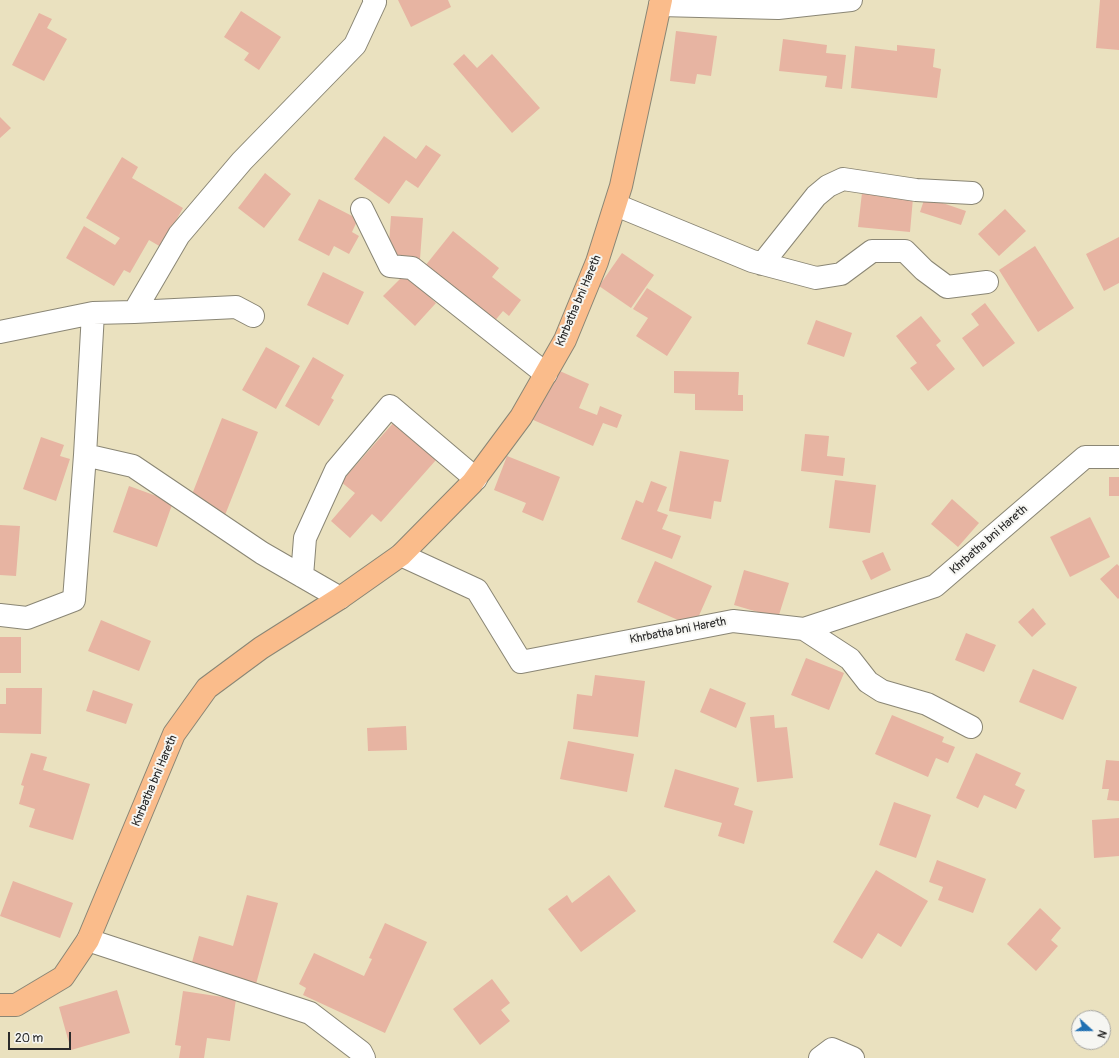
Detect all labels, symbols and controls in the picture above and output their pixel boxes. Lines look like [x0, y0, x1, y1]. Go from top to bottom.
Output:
street label: Khrbatha bni Hareth [553, 253, 605, 349]
street label: Khrbatha bni Hareth [947, 502, 1031, 578]
street label: Khrbatha bni Hareth [629, 615, 727, 647]
street label: Khrbatha bni Hareth [129, 733, 181, 829]
north arrow [1071, 1010, 1111, 1050]
scale bar [10, 1024, 73, 1050]
text: N [1094, 1028, 1109, 1040]
text: 20 m [15, 1031, 43, 1046]

